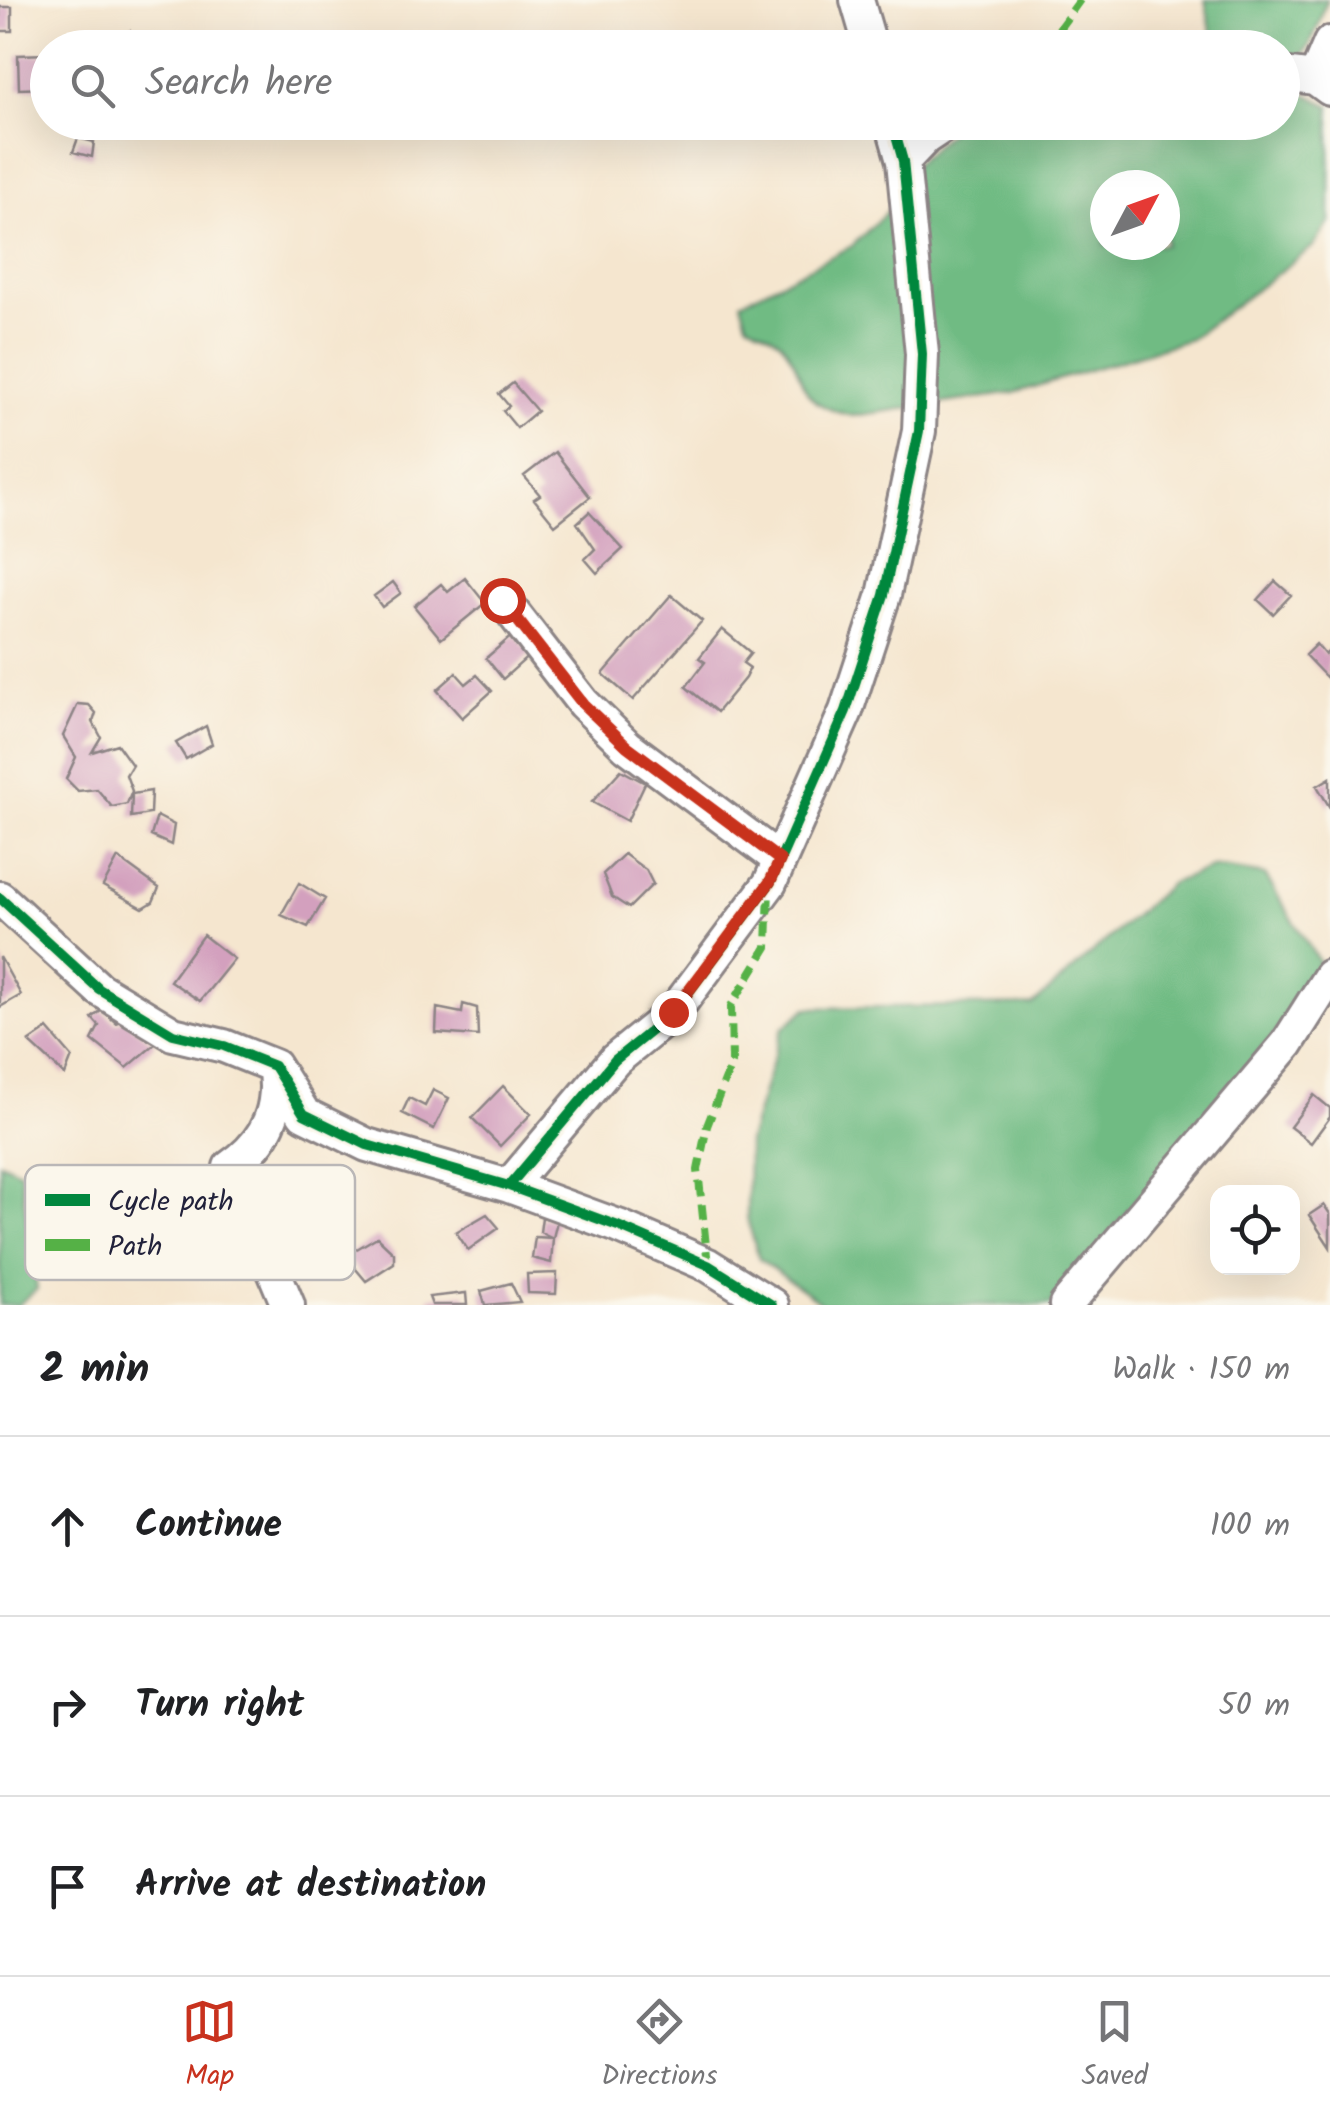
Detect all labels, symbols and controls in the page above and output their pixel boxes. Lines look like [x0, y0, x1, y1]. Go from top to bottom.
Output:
search box [30, 30, 1300, 140]
text: Search here [145, 55, 332, 115]
icon: search [65, 58, 120, 113]
north arrow [1090, 170, 1180, 260]
route start [480, 578, 526, 624]
route end [651, 990, 697, 1036]
legend [25, 1165, 355, 1280]
text: Cycle path [108, 1180, 233, 1225]
map controls [1210, 1185, 1300, 1275]
button: locate [1210, 1185, 1300, 1275]
text: Path [108, 1225, 162, 1270]
text: 2 min [40, 1337, 149, 1404]
text: Walk · 150 m [1112, 1345, 1290, 1396]
text: Continue [135, 1496, 282, 1556]
icon: ahead [40, 1499, 95, 1554]
text: 100 m [1210, 1501, 1290, 1552]
text: Turn right [135, 1676, 304, 1736]
icon: right [40, 1679, 95, 1734]
text: 50 m [1219, 1681, 1290, 1732]
text: Arrive at destination [135, 1856, 486, 1916]
icon: arrive [40, 1859, 95, 1914]
tab: Map [182, 1994, 237, 2099]
tab: Directions [601, 1994, 717, 2099]
tab: Saved [1082, 1994, 1148, 2099]

